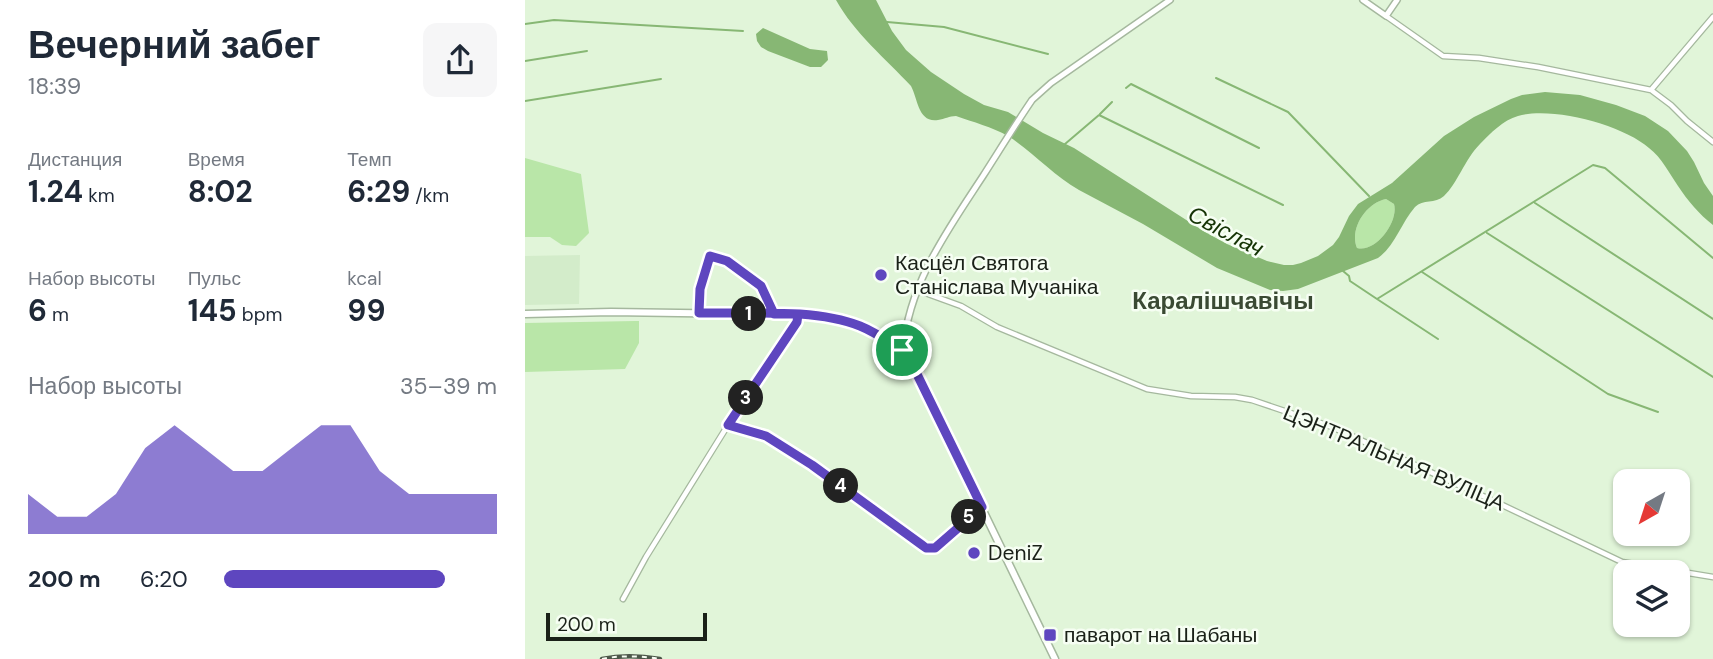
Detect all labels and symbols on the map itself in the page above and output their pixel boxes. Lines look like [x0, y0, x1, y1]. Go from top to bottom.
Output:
water label: Свіслач [1183, 199, 1269, 263]
place label: Касцёл Святога Станіслава Мучаніка [895, 249, 1099, 301]
marker: Касцёл Святога Станіслава Мучаніка [873, 267, 889, 283]
district label: Каралішчавічы [1132, 285, 1314, 316]
pin: 1 [731, 296, 767, 332]
pin [872, 320, 932, 380]
pin: 3 [729, 380, 763, 416]
street label: ЦЭНТРАЛЬНАЯ ВУЛІЦА [1279, 399, 1509, 517]
pin: 4 [823, 468, 859, 504]
north arrow [1613, 469, 1691, 546]
pin: 5 [951, 500, 987, 534]
place label: DeniZ [988, 539, 1043, 567]
marker: DeniZ [966, 545, 982, 561]
scale bar [546, 610, 707, 642]
place label: паварот на Шабаны [1064, 621, 1257, 649]
marker: паварот на Шабаны [1042, 627, 1058, 643]

